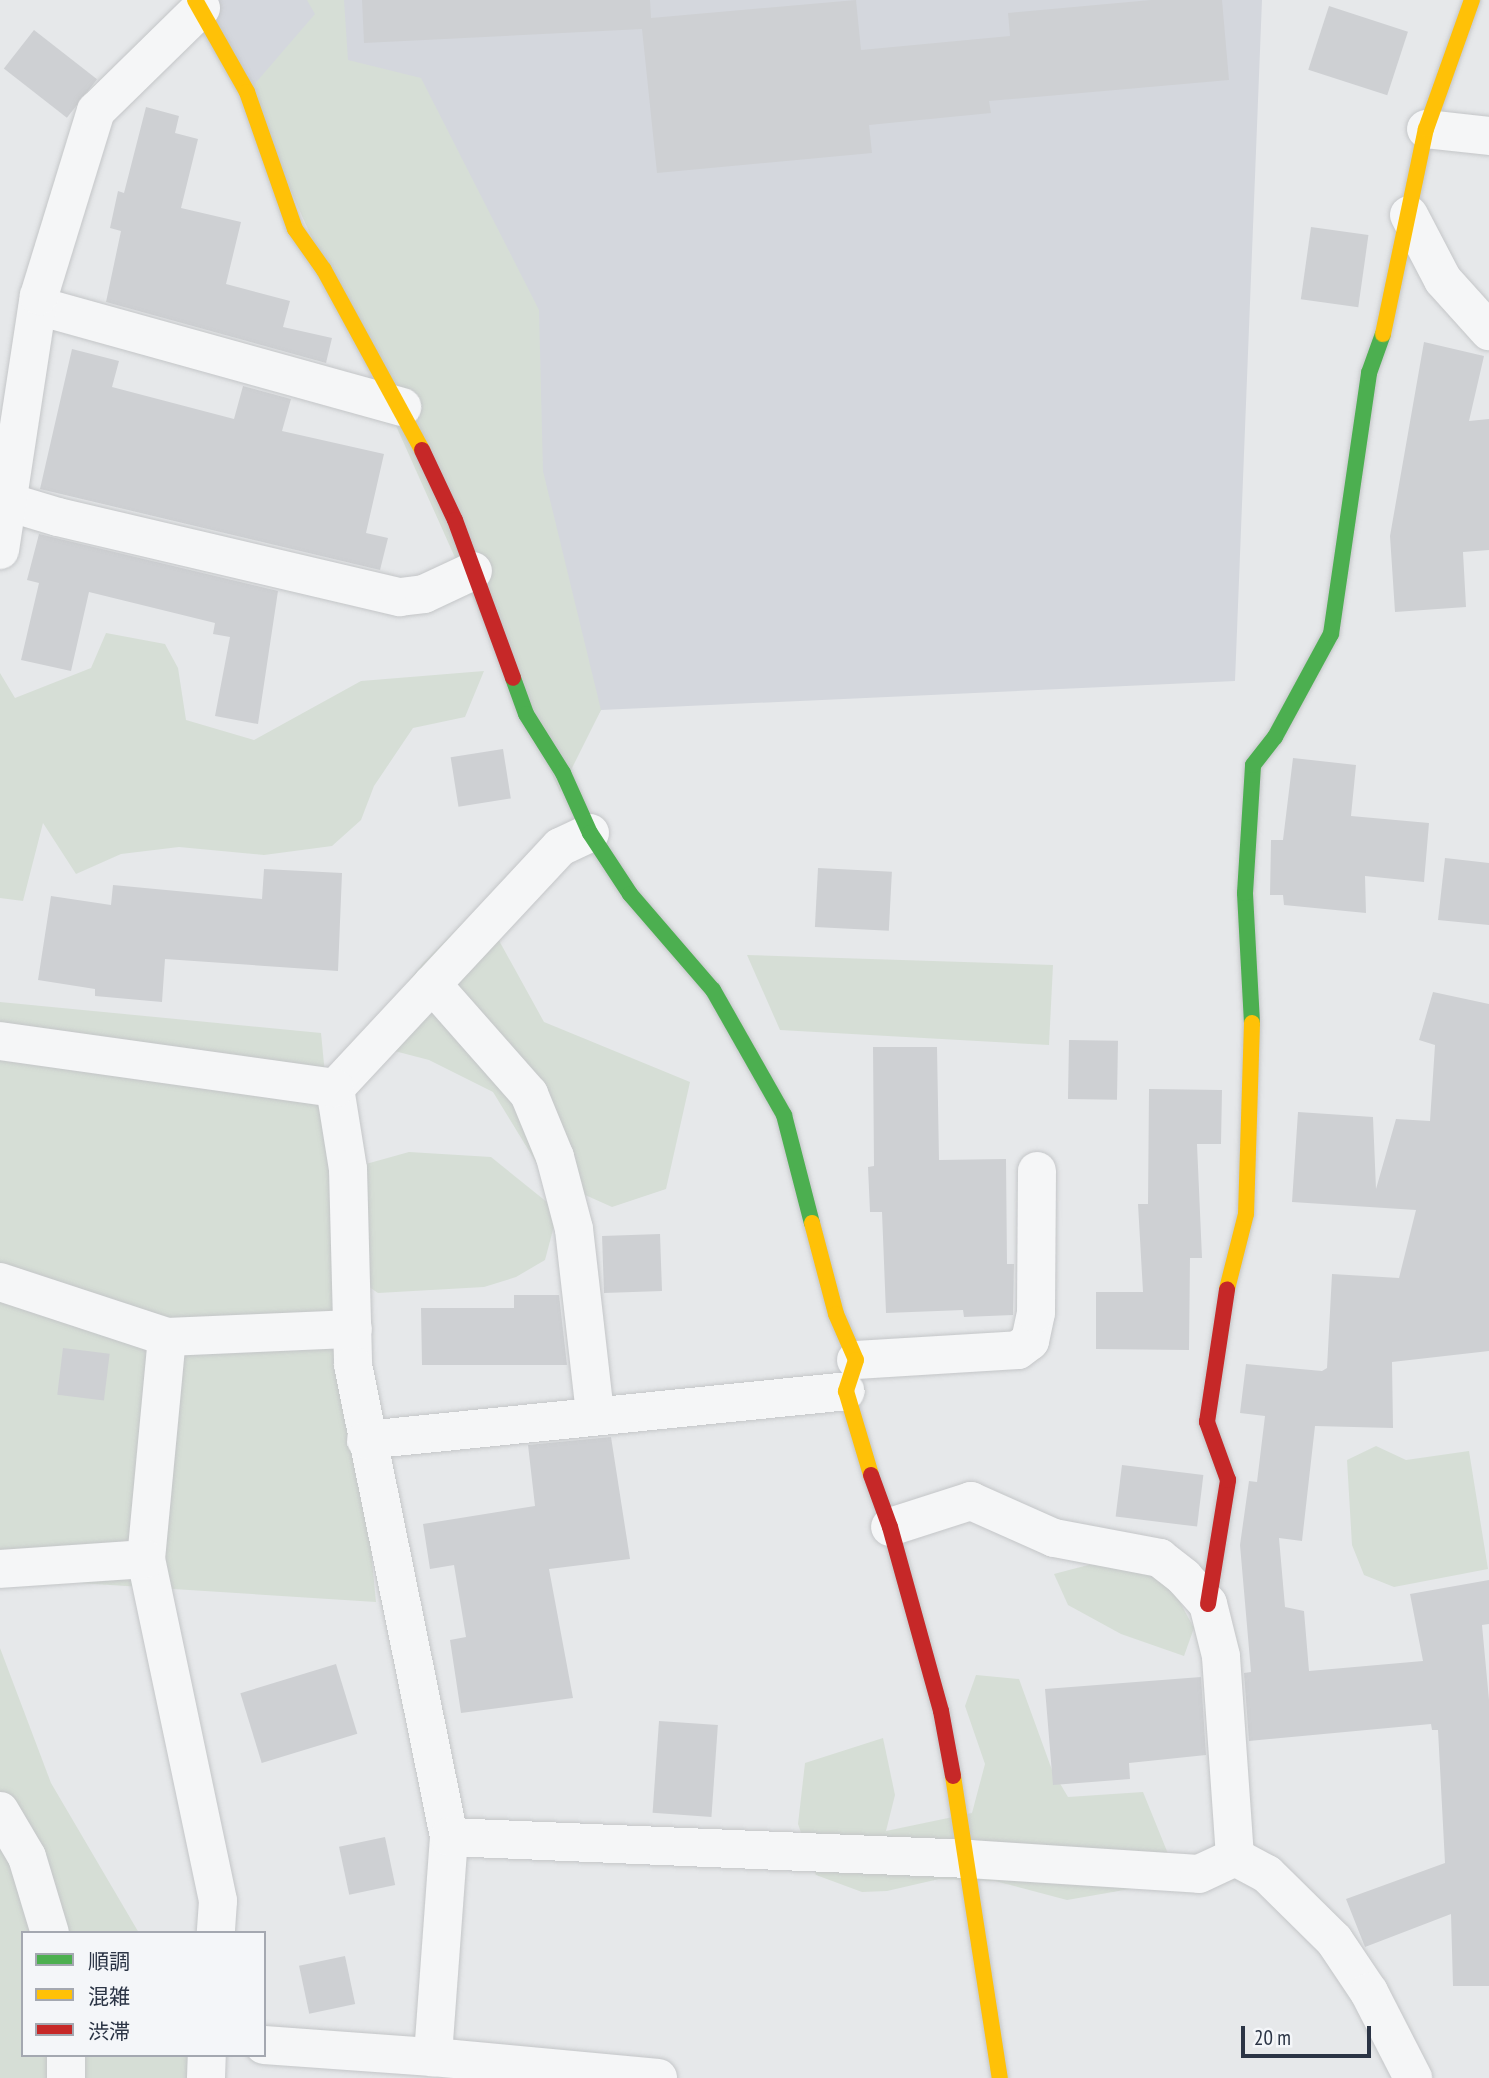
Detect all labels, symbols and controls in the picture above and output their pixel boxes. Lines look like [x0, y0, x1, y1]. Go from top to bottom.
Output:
legend [21, 1931, 266, 2057]
text: 順調 [88, 1948, 130, 1975]
text: 混雑 [88, 1983, 130, 2010]
scale bar [1244, 2011, 1374, 2056]
text: 渋滞 [88, 2018, 130, 2045]
text: 20 m [1254, 2024, 1291, 2051]

